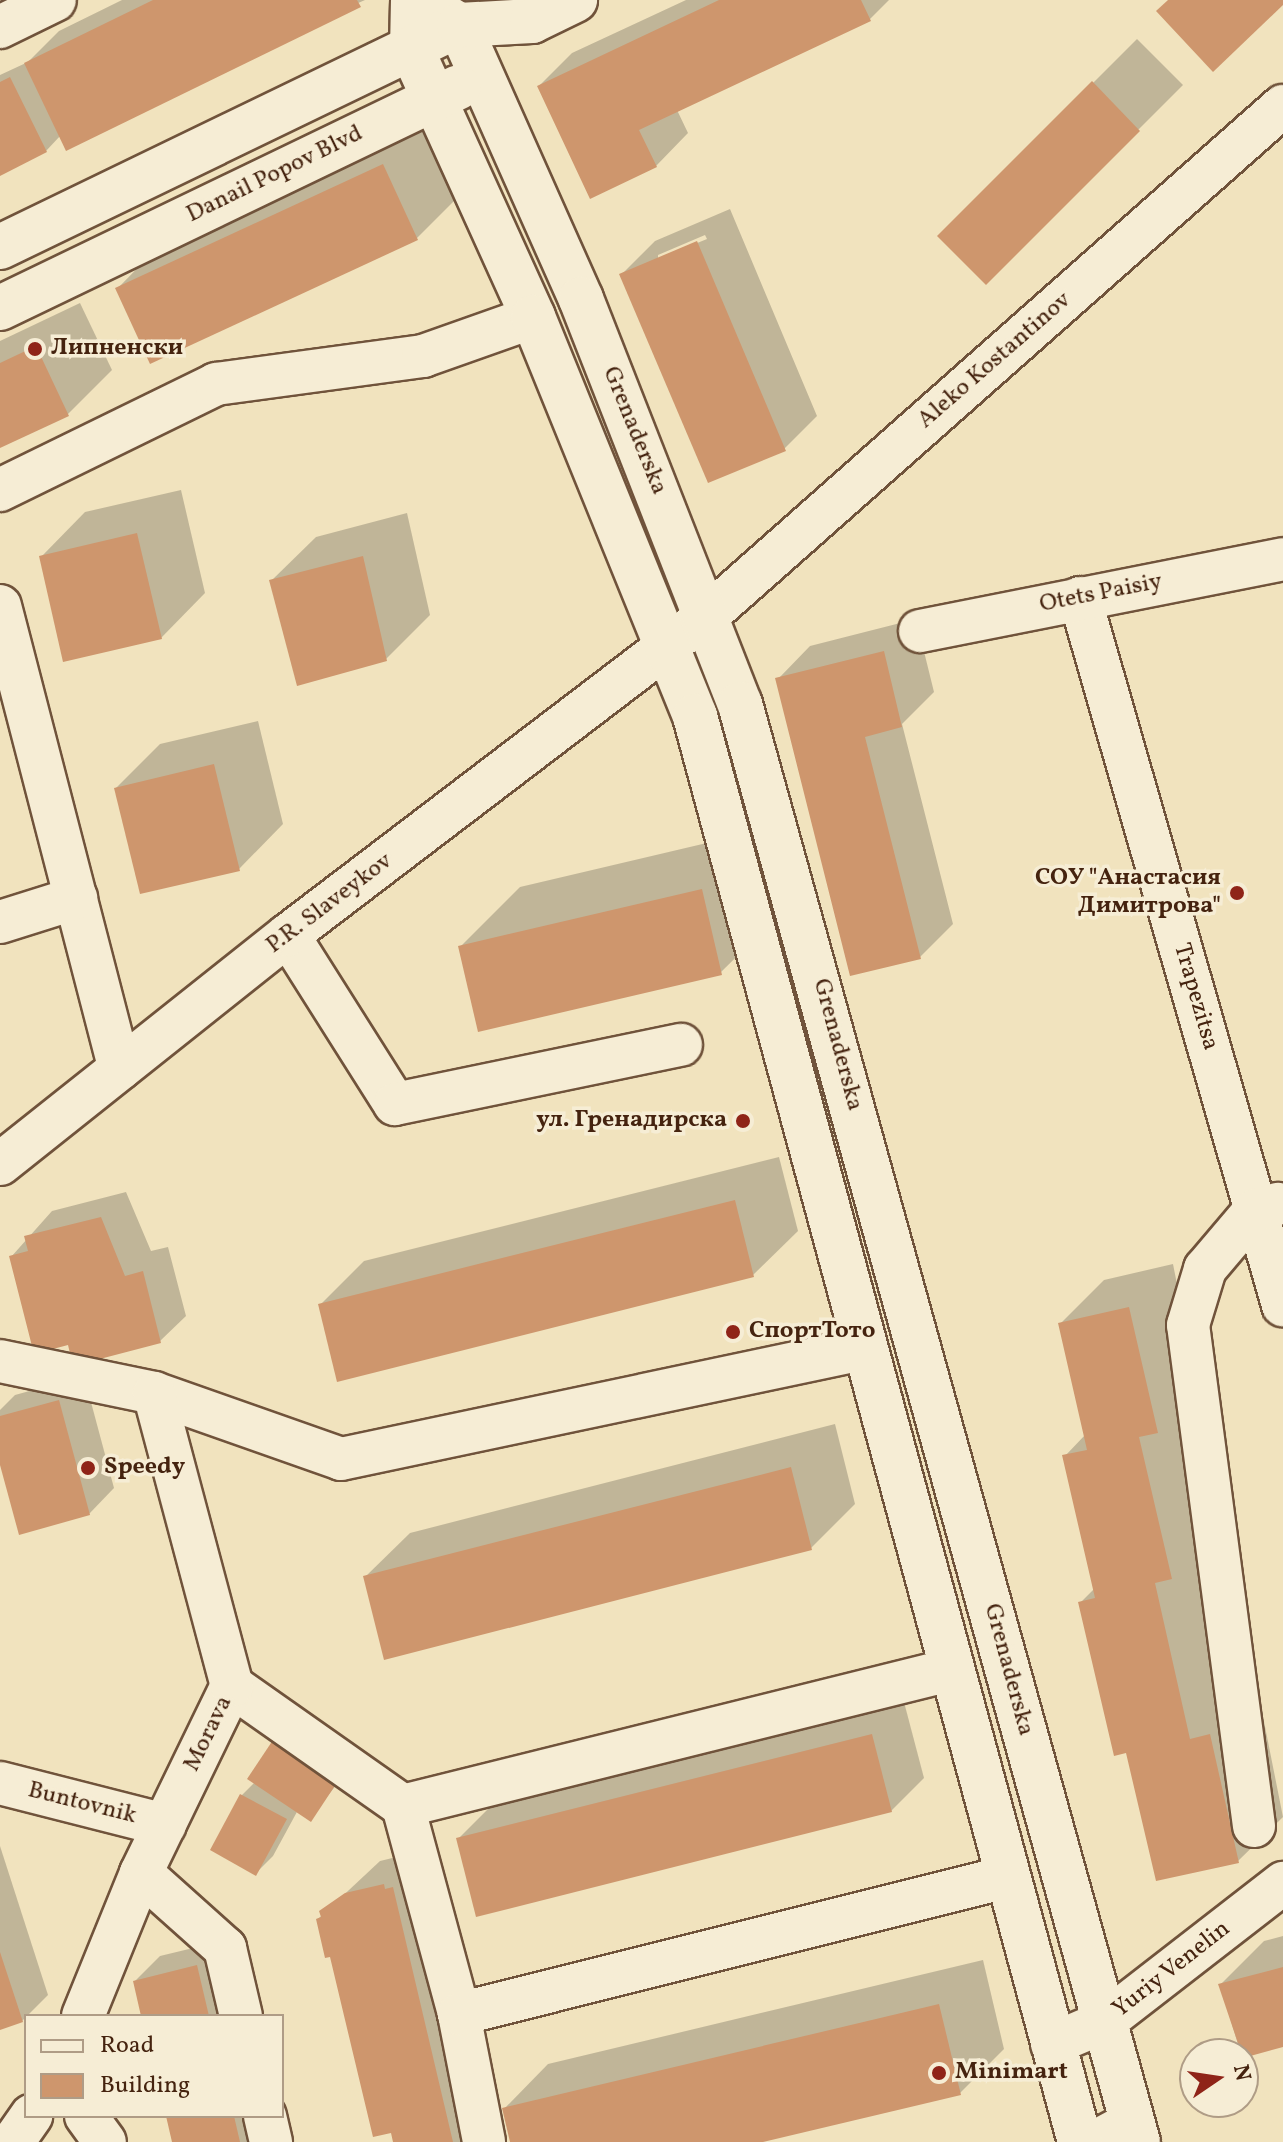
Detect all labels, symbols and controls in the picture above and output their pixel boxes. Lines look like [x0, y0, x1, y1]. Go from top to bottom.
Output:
street label: Danail Popov Blvd [182, 120, 368, 230]
street label: Aleko Kostantinov [912, 287, 1078, 435]
place label: Липненски [51, 335, 183, 363]
marker: Липненски [26, 340, 44, 358]
street label: Grenaderska [595, 363, 673, 499]
street label: Otets Paisiy [1037, 568, 1165, 620]
street label: P.R. Slaveykov [261, 847, 399, 961]
place label: СОУ "Анастасия Димитрова" [1034, 865, 1221, 921]
marker: СОУ "Анастасия Димитрова" [1228, 884, 1246, 902]
street label: Trapezitsa [1166, 940, 1224, 1054]
street label: Grenaderska [806, 976, 868, 1114]
place label: ул. Гренадирска [536, 1107, 727, 1135]
marker: ул. Гренадирска [734, 1112, 752, 1130]
place label: СпортТото [749, 1318, 875, 1346]
marker: СпортТото [724, 1323, 742, 1341]
place label: Speedy [104, 1454, 185, 1482]
marker: Speedy [79, 1459, 97, 1477]
street label: Grenaderska [977, 1601, 1039, 1739]
street label: Morava [178, 1691, 240, 1777]
street label: Buntovnik [25, 1777, 139, 1831]
street label: Yuriy Venelin [1107, 1915, 1237, 2025]
legend [24, 2014, 284, 2118]
text: Road [100, 2029, 154, 2063]
north arrow [1179, 2038, 1259, 2118]
place label: Minimart [955, 2059, 1068, 2087]
text: N [1224, 2062, 1258, 2084]
marker: Minimart [930, 2064, 948, 2082]
text: Building [100, 2069, 190, 2103]

